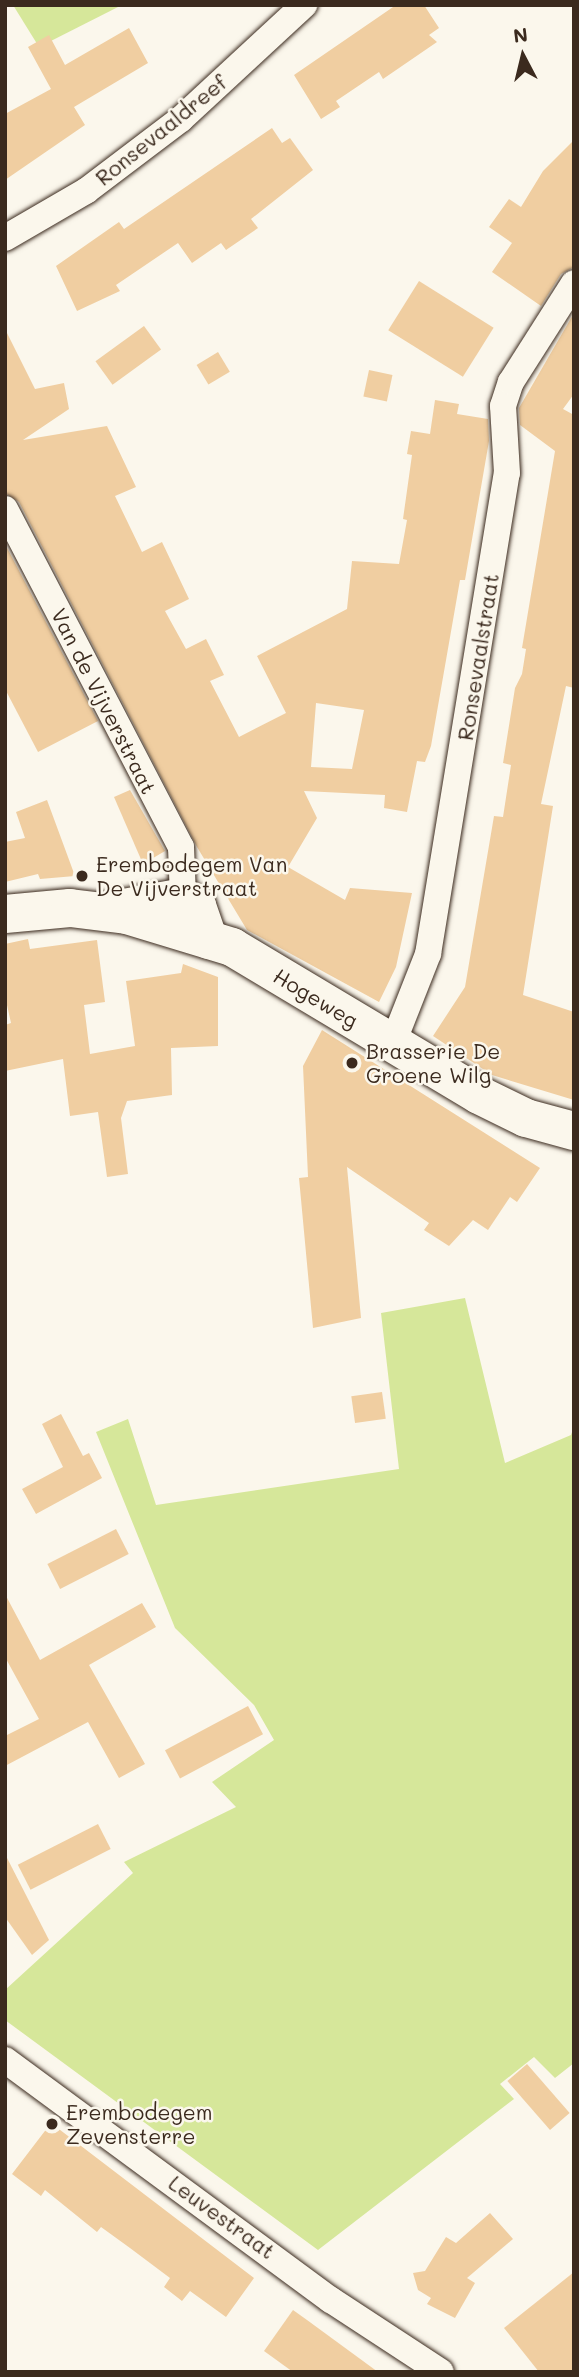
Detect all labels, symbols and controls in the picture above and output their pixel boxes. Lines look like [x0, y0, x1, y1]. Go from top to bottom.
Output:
north arrow [488, 21, 558, 91]
text: N [512, 21, 529, 48]
street label: Ronsevaaldreef [90, 69, 232, 191]
street label: Ronsevaalstraat [452, 572, 504, 742]
street label: Van de Vijverstraat [46, 604, 162, 798]
place label: Erembodegem Van De Vijverstraat [96, 851, 287, 901]
marker: Erembodegem Van De Vijverstraat [74, 868, 90, 884]
street label: Hogeweg [269, 963, 363, 1033]
place label: Brasserie De Groene Wilg [366, 1038, 500, 1088]
marker: Brasserie De Groene Wilg [344, 1055, 360, 1071]
place label: Erembodegem Zevensterre [66, 2099, 212, 2149]
marker: Erembodegem Zevensterre [44, 2116, 60, 2132]
street label: Leuvestraat [164, 2170, 280, 2264]

